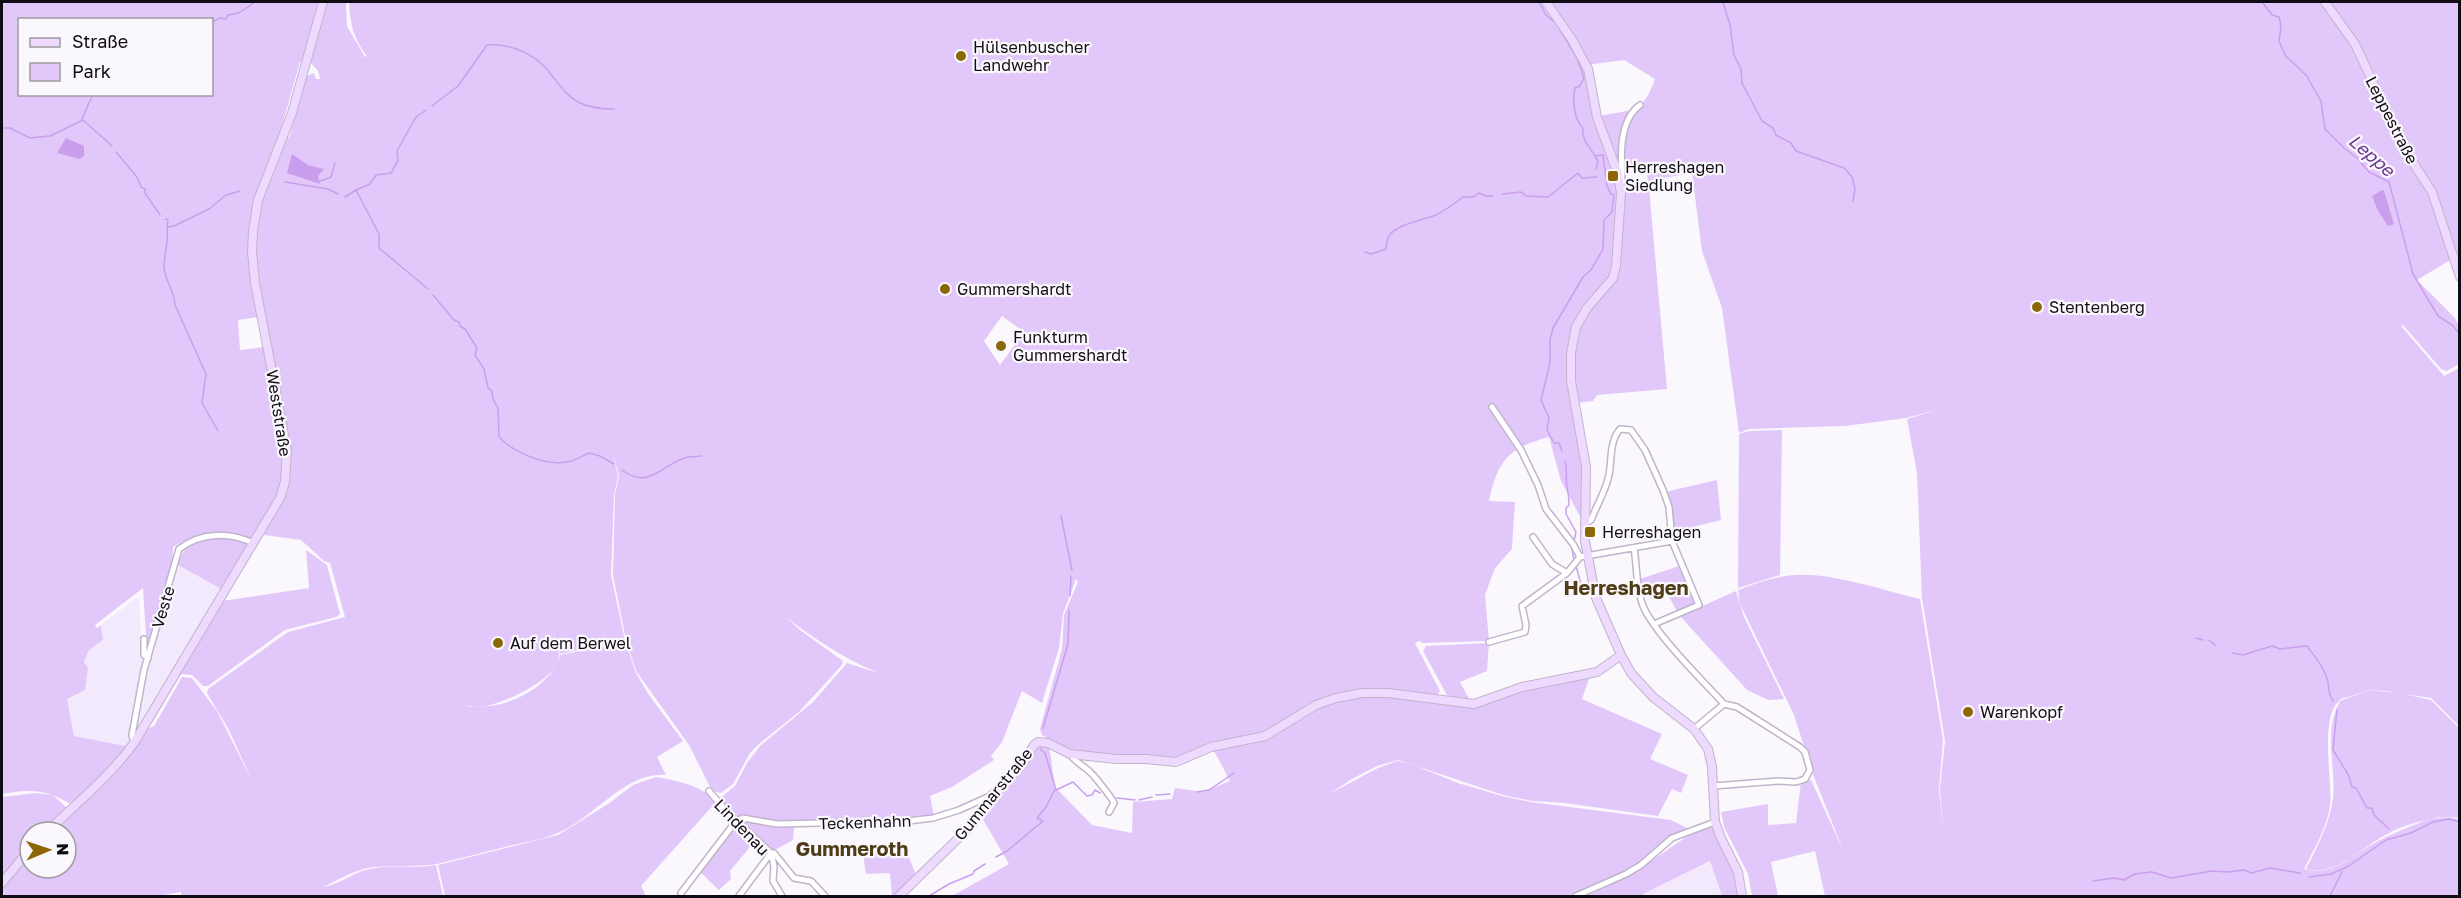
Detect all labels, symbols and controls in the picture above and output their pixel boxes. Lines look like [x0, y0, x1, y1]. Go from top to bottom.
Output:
legend [18, 18, 213, 96]
text: Straße [72, 30, 128, 52]
place label: Hülsenbuscher Landwehr [973, 37, 1090, 75]
marker: Hülsenbuscher Landwehr [954, 49, 968, 63]
text: Park [72, 60, 111, 82]
street label: Leppestraße [2362, 73, 2422, 167]
water label: Leppe [2345, 129, 2399, 181]
place label: Herreshagen Siedlung [1625, 157, 1724, 195]
marker: Herreshagen Siedlung [1606, 169, 1620, 183]
place label: Gummershardt [957, 279, 1071, 299]
marker: Gummershardt [938, 282, 952, 296]
place label: Stentenberg [2049, 297, 2145, 317]
marker: Stentenberg [2030, 300, 2044, 314]
place label: Funkturm Gummershardt [1013, 327, 1127, 365]
marker: Funkturm Gummershardt [994, 339, 1008, 353]
street label: Weststraße [262, 368, 296, 458]
place label: Herreshagen [1602, 522, 1701, 542]
marker: Herreshagen [1583, 525, 1597, 539]
district label: Herreshagen [1563, 575, 1689, 599]
street label: Veste [147, 583, 179, 631]
place label: Auf dem Berwel [510, 633, 631, 653]
marker: Auf dem Berwel [491, 636, 505, 650]
place label: Warenkopf [1980, 702, 2063, 722]
marker: Warenkopf [1961, 705, 1975, 719]
street label: Gummarstraße [950, 744, 1036, 844]
street label: Lindenau [710, 795, 774, 859]
street label: Teckenhahn [818, 810, 912, 834]
north arrow [18, 820, 78, 880]
district label: Gummeroth [796, 836, 908, 860]
text: N [53, 843, 73, 856]

